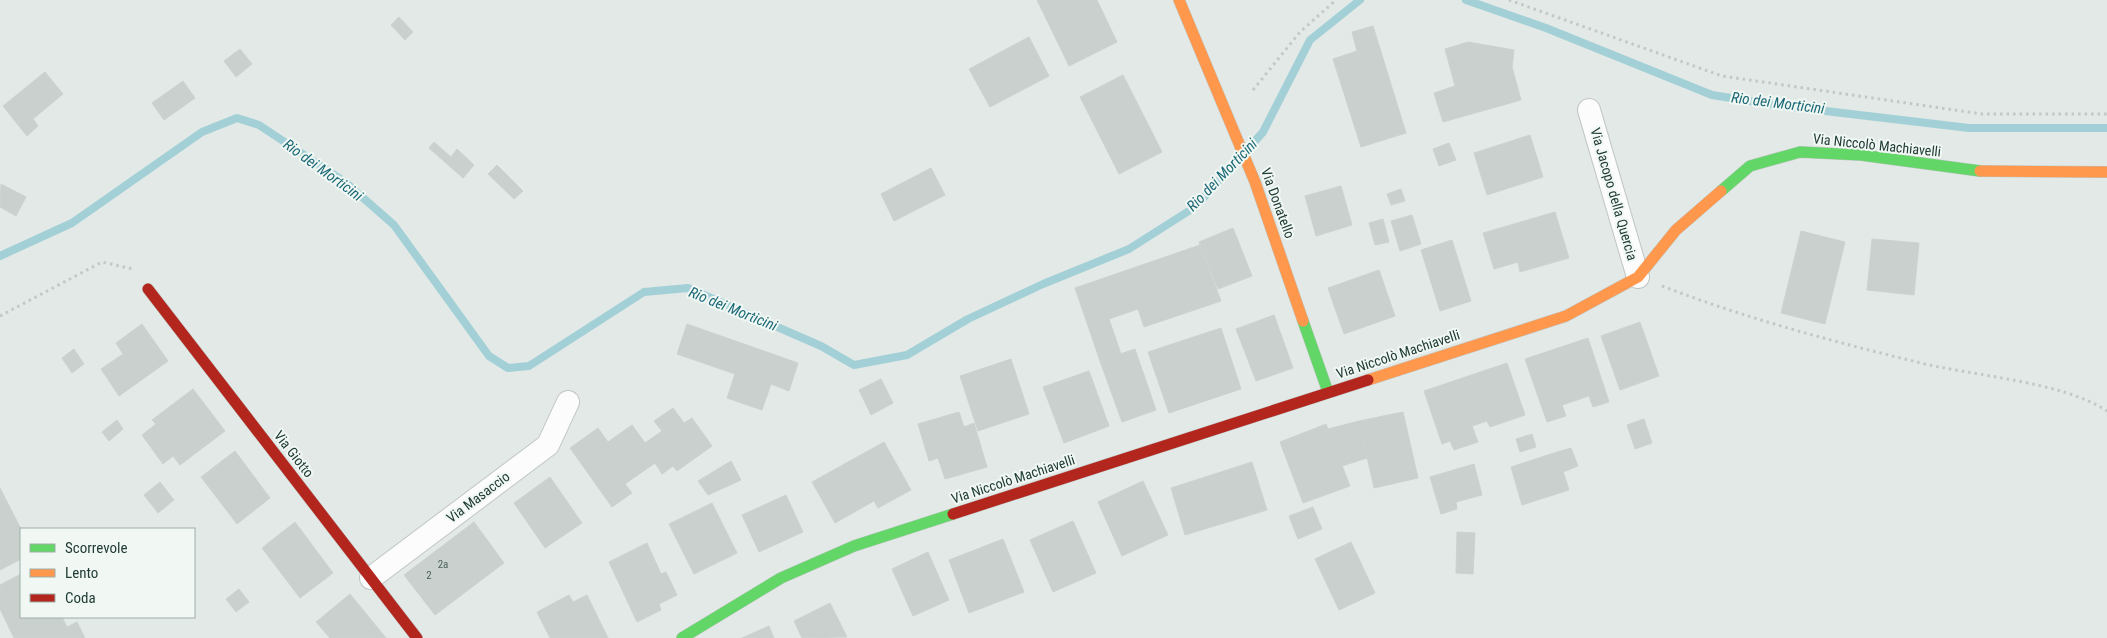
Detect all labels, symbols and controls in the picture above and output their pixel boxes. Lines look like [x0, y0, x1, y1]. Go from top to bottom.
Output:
water label: Rio dei Morticini [1730, 88, 1826, 118]
street label: Via Jacopo della Quercia [1587, 126, 1641, 262]
street label: Via Niccolò Machiavelli [1812, 130, 1942, 160]
water label: Rio dei Morticini [280, 135, 367, 205]
water label: Rio dei Morticini [1183, 135, 1261, 215]
street label: Via Donatello [1258, 166, 1298, 240]
water label: Rio dei Morticini [686, 283, 780, 335]
street label: Via Niccolò Machiavelli [1334, 327, 1462, 381]
street label: Via Giotto [271, 428, 317, 480]
street label: Via Niccolò Machiavelli [949, 452, 1077, 506]
street label: Via Masaccio [443, 468, 513, 526]
legend [20, 528, 195, 618]
text: Scorrevole [65, 539, 127, 557]
house number: 2a [438, 558, 448, 571]
text: Lento [65, 564, 98, 582]
house number: 2 [426, 569, 432, 582]
text: Coda [65, 589, 96, 607]

